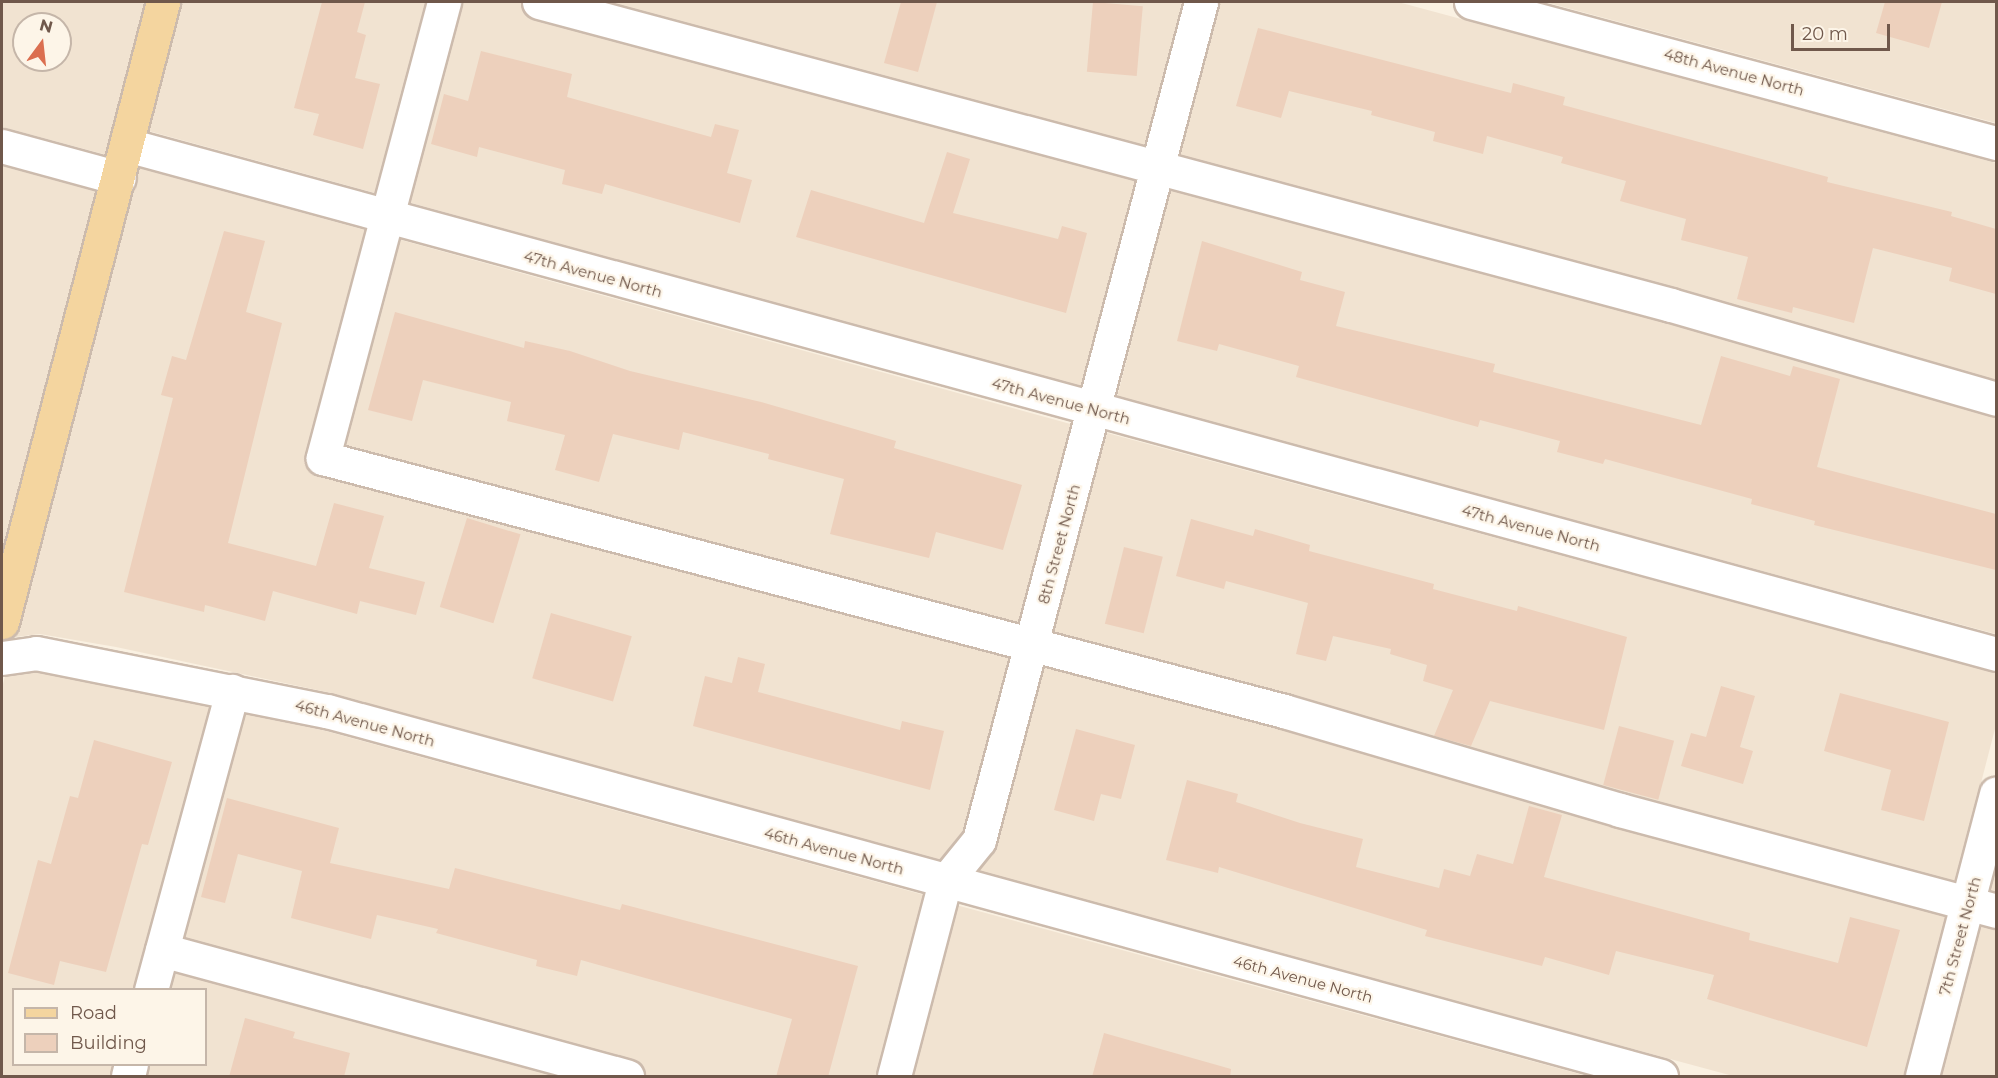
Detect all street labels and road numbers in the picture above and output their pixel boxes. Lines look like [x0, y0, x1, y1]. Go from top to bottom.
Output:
street label: 48th Avenue North [1662, 45, 1806, 99]
street label: 47th Avenue North [522, 247, 664, 301]
street label: 47th Avenue North [990, 374, 1132, 428]
street label: 8th Street North [1034, 482, 1084, 606]
street label: 47th Avenue North [1460, 501, 1602, 555]
street label: 46th Avenue North [293, 696, 437, 750]
street label: 46th Avenue North [762, 824, 906, 878]
street label: 7th Street North [1936, 875, 1984, 997]
street label: 46th Avenue North [1231, 952, 1375, 1006]

